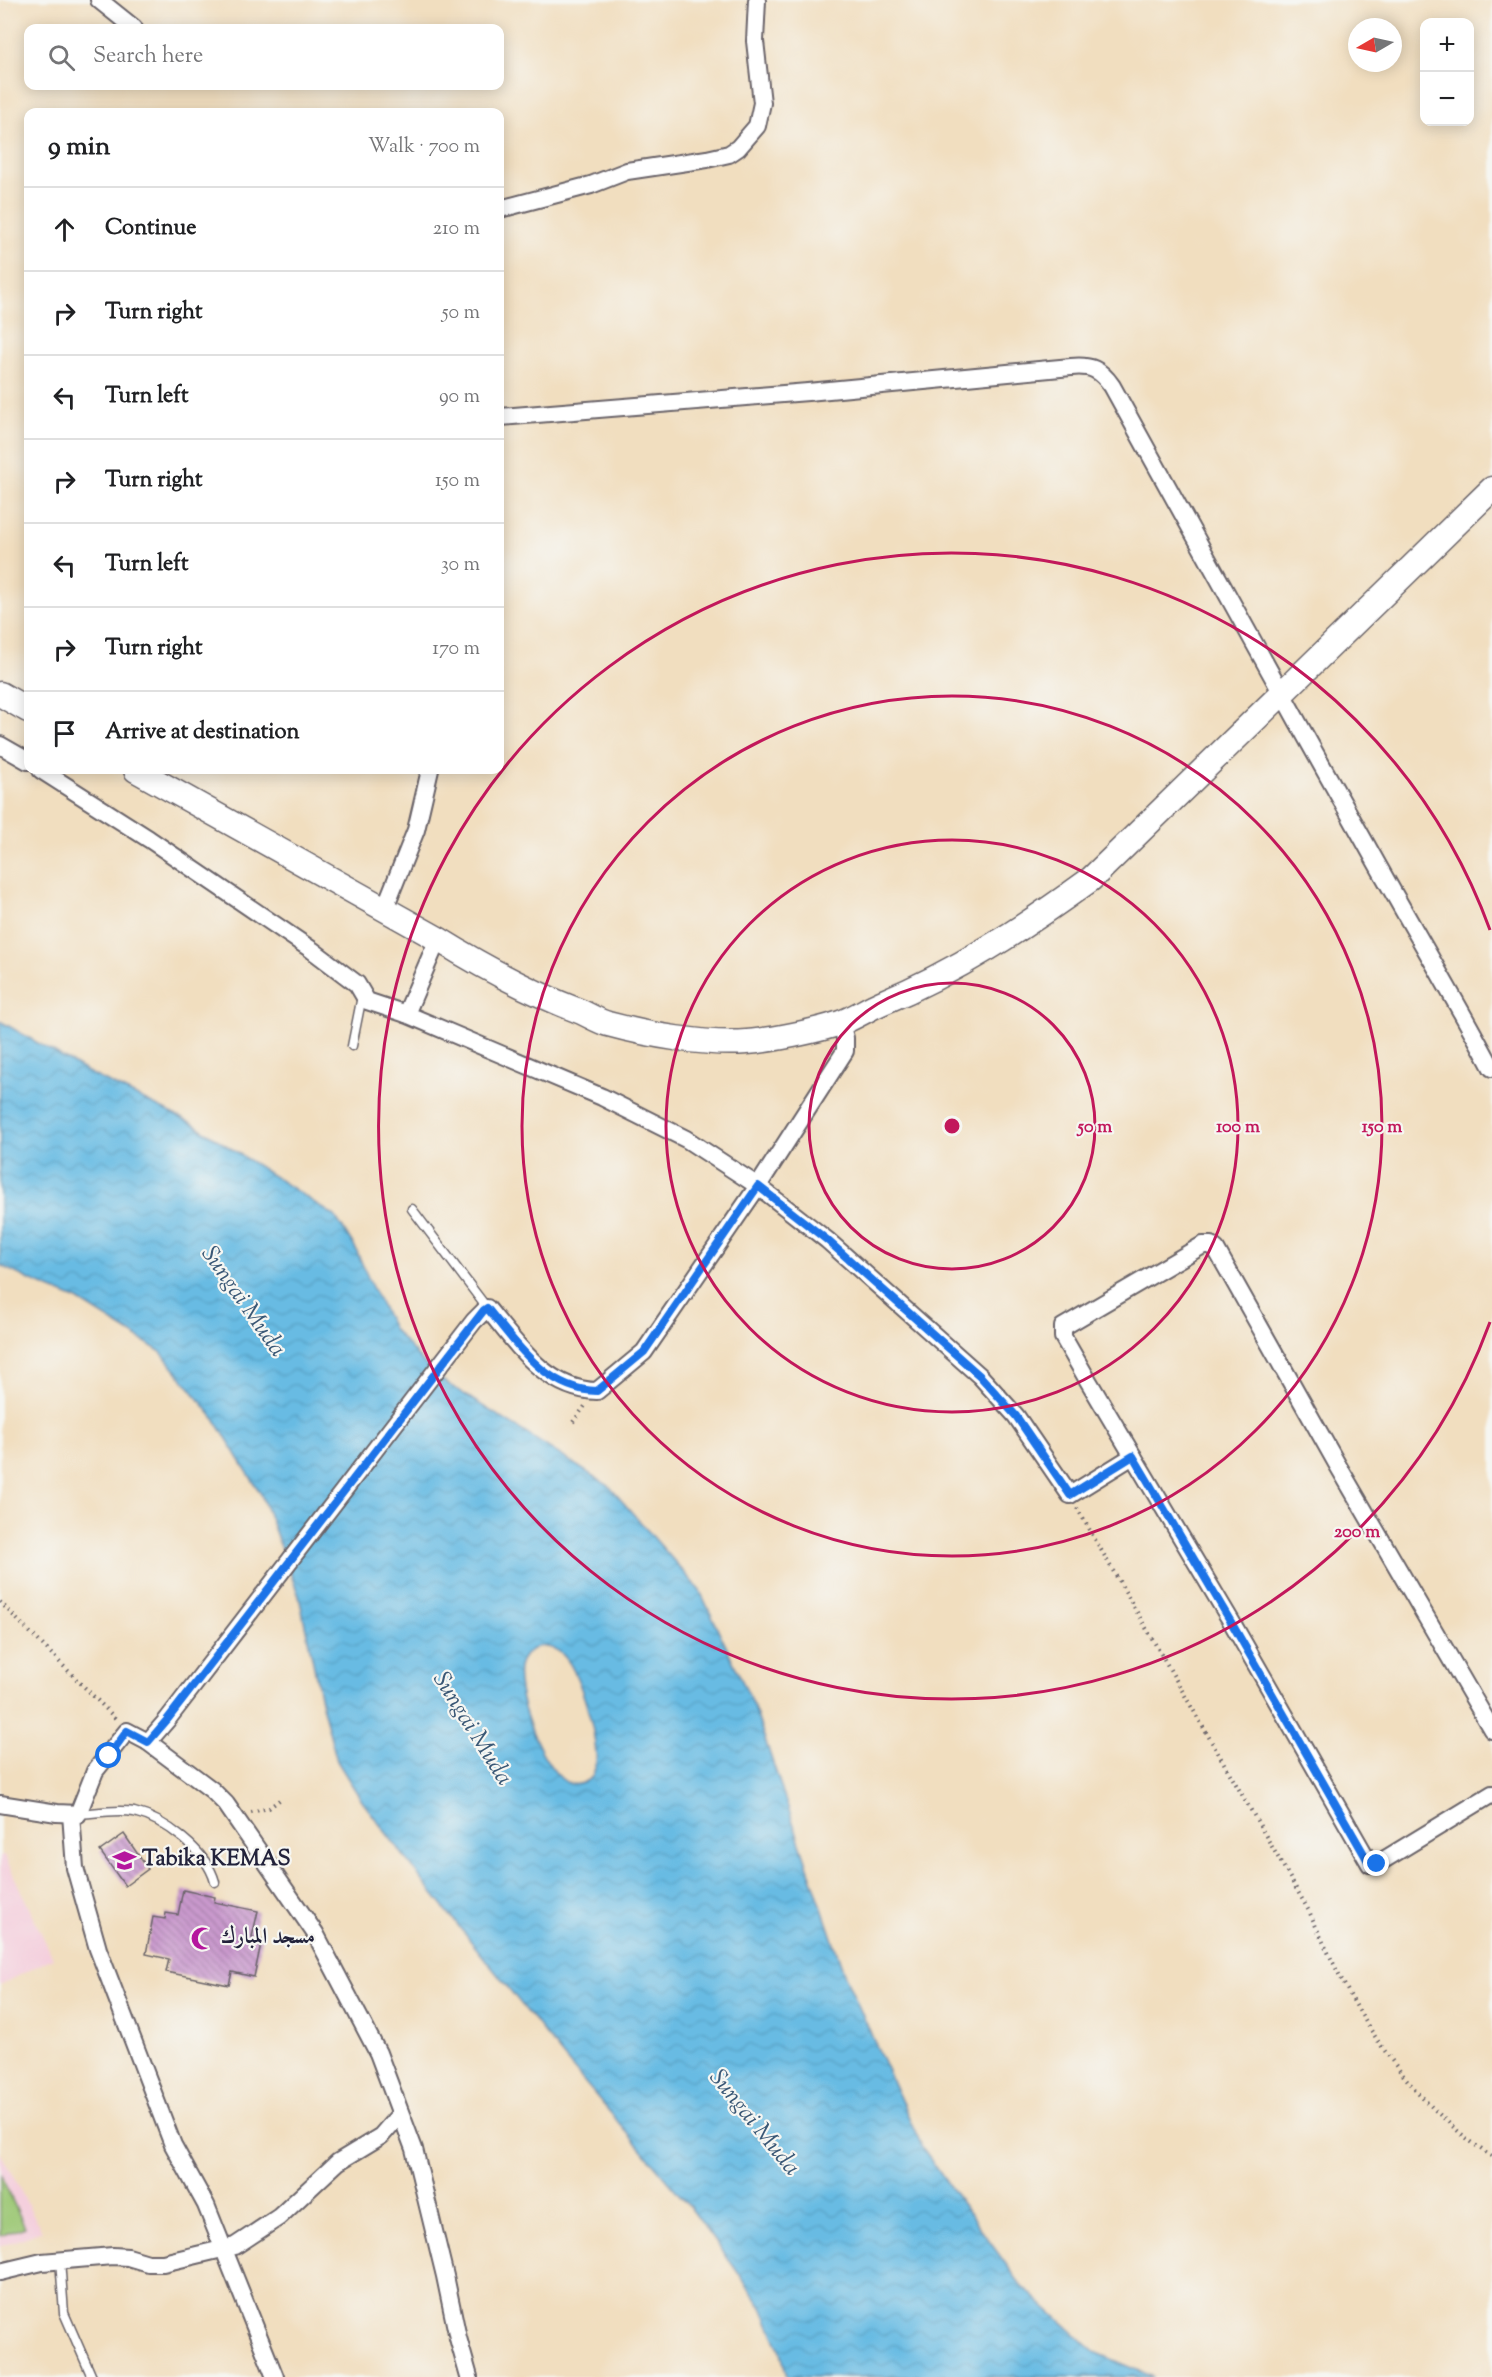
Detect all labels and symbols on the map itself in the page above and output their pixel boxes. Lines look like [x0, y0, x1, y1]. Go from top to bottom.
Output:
north arrow [1348, 18, 1402, 72]
text: 50 m [1076, 1115, 1112, 1141]
text: 100 m [1216, 1115, 1260, 1141]
text: 150 m [1362, 1115, 1402, 1141]
centre of rings [942, 1116, 962, 1136]
water label: Sungai Muda [192, 1240, 294, 1364]
text: 200 m [1334, 1520, 1380, 1546]
water label: Sungai Muda [424, 1666, 520, 1792]
route start [95, 1742, 121, 1768]
place label: Tabika KEMAS [142, 1844, 291, 1876]
school or university icon: Tabika KEMAS [111, 1847, 137, 1873]
route end [1363, 1850, 1389, 1876]
place label: مسجد المبارك [221, 1922, 315, 1954]
mosque icon: مسجد المبارك [190, 1925, 216, 1951]
water label: Sungai Muda [700, 2062, 808, 2184]

